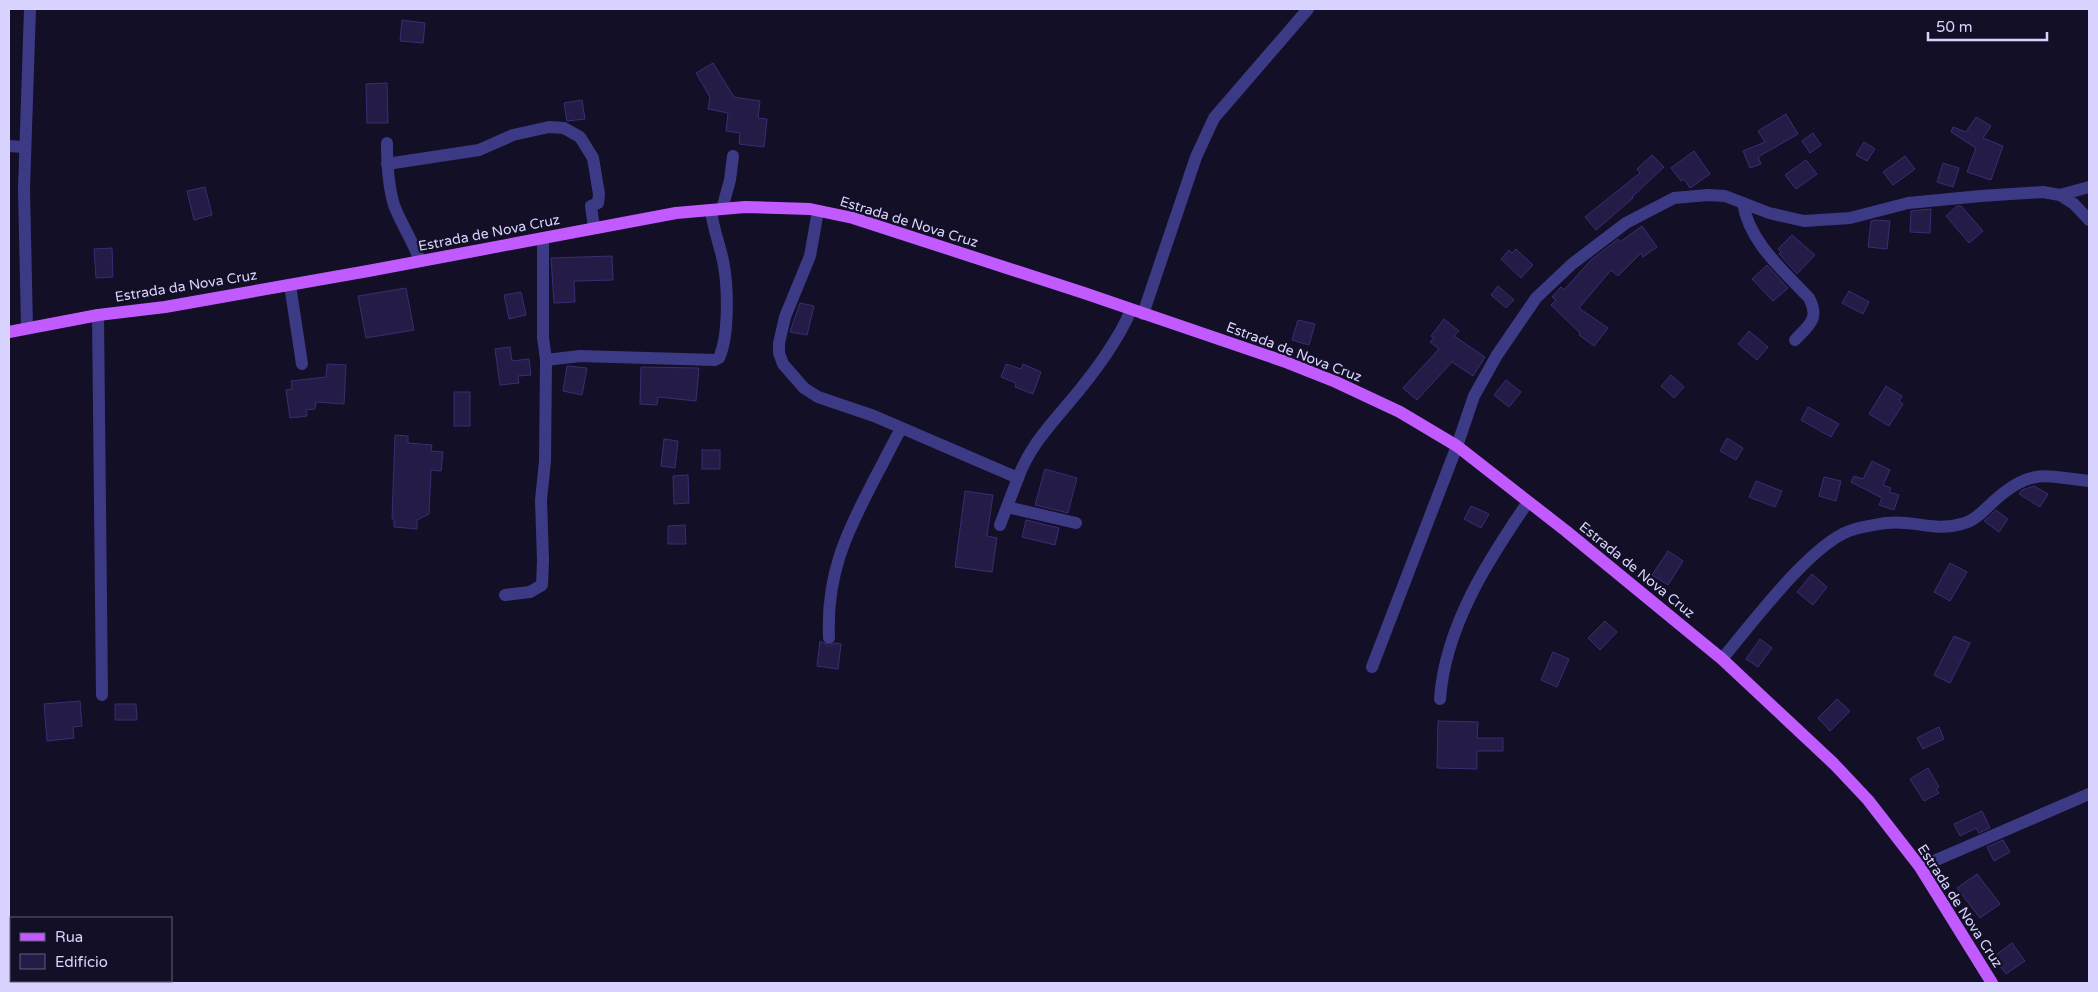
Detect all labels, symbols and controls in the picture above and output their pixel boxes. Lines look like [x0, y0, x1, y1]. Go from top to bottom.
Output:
scale bar [1928, 10, 2047, 42]
text: 50 m [1936, 18, 1973, 36]
street label: Estrada de Nova Cruz [838, 193, 980, 251]
street label: Estrada de Nova Cruz [417, 211, 561, 255]
street label: Estrada da Nova Cruz [114, 266, 258, 306]
street label: Estrada de Nova Cruz [1224, 318, 1364, 386]
street label: Estrada de Nova Cruz [1576, 518, 1698, 622]
street label: Estrada de Nova Cruz [1914, 841, 2006, 971]
legend [10, 917, 172, 982]
text: Rua [55, 928, 83, 946]
text: Edifício [55, 953, 108, 971]

